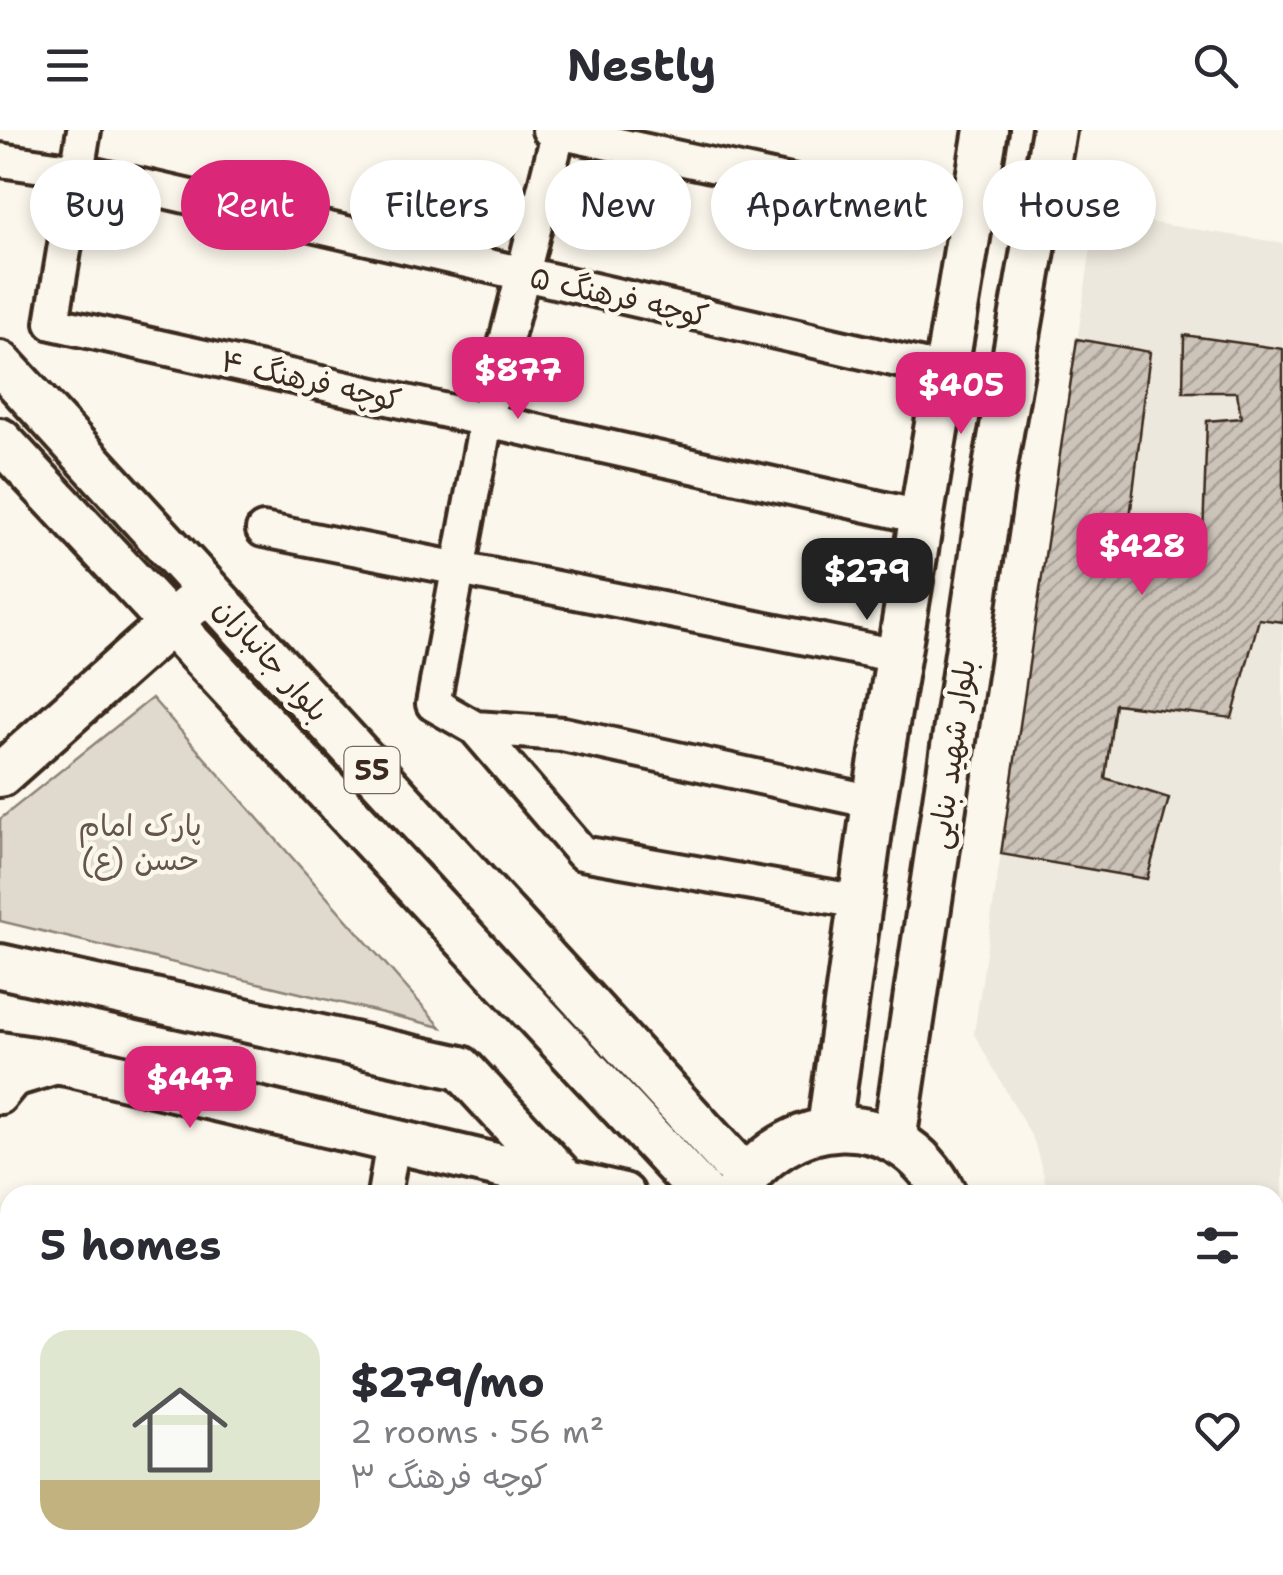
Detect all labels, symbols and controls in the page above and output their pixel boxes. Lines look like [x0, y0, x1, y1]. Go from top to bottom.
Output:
text: Nestly [567, 35, 716, 95]
icon: menu [40, 38, 95, 93]
icon: search [1188, 38, 1243, 93]
chip: Buy [30, 160, 161, 250]
chip: Rent [181, 160, 330, 250]
chip: Filters [350, 160, 525, 250]
chip: New [545, 160, 691, 250]
chip: Apartment [711, 160, 963, 250]
chip: House [983, 160, 1156, 250]
street label: کوچه فرهنگ ۵ [526, 256, 712, 337]
pin: $877 [459, 337, 577, 422]
street label: کوچه فرهنگ ۴ [217, 340, 405, 421]
text: $877 [474, 348, 562, 391]
pin: $405 [902, 352, 1020, 437]
text: $405 [918, 363, 1004, 406]
pin: $428 [1083, 513, 1201, 598]
text: $428 [1099, 524, 1186, 567]
pin: $279 [808, 538, 926, 623]
text: $279 [824, 549, 910, 592]
street label: بلوار جانبازان [205, 589, 338, 731]
street label: بلوار شهید بنایی [918, 656, 985, 852]
road number: 55 [344, 747, 400, 793]
park label: پارک امام حسن (ع) [78, 805, 202, 881]
pin: $447 [131, 1046, 249, 1131]
text: $447 [146, 1057, 234, 1100]
text: 5 homes [40, 1217, 221, 1273]
icon: filters [1190, 1218, 1245, 1273]
text: $279/mo [350, 1354, 545, 1410]
icon: home [120, 1370, 240, 1490]
icon: heart [1190, 1403, 1245, 1458]
text: 2 rooms · 56 m² [350, 1410, 604, 1453]
text: کوچه فرهنگ ۳ [350, 1455, 548, 1498]

